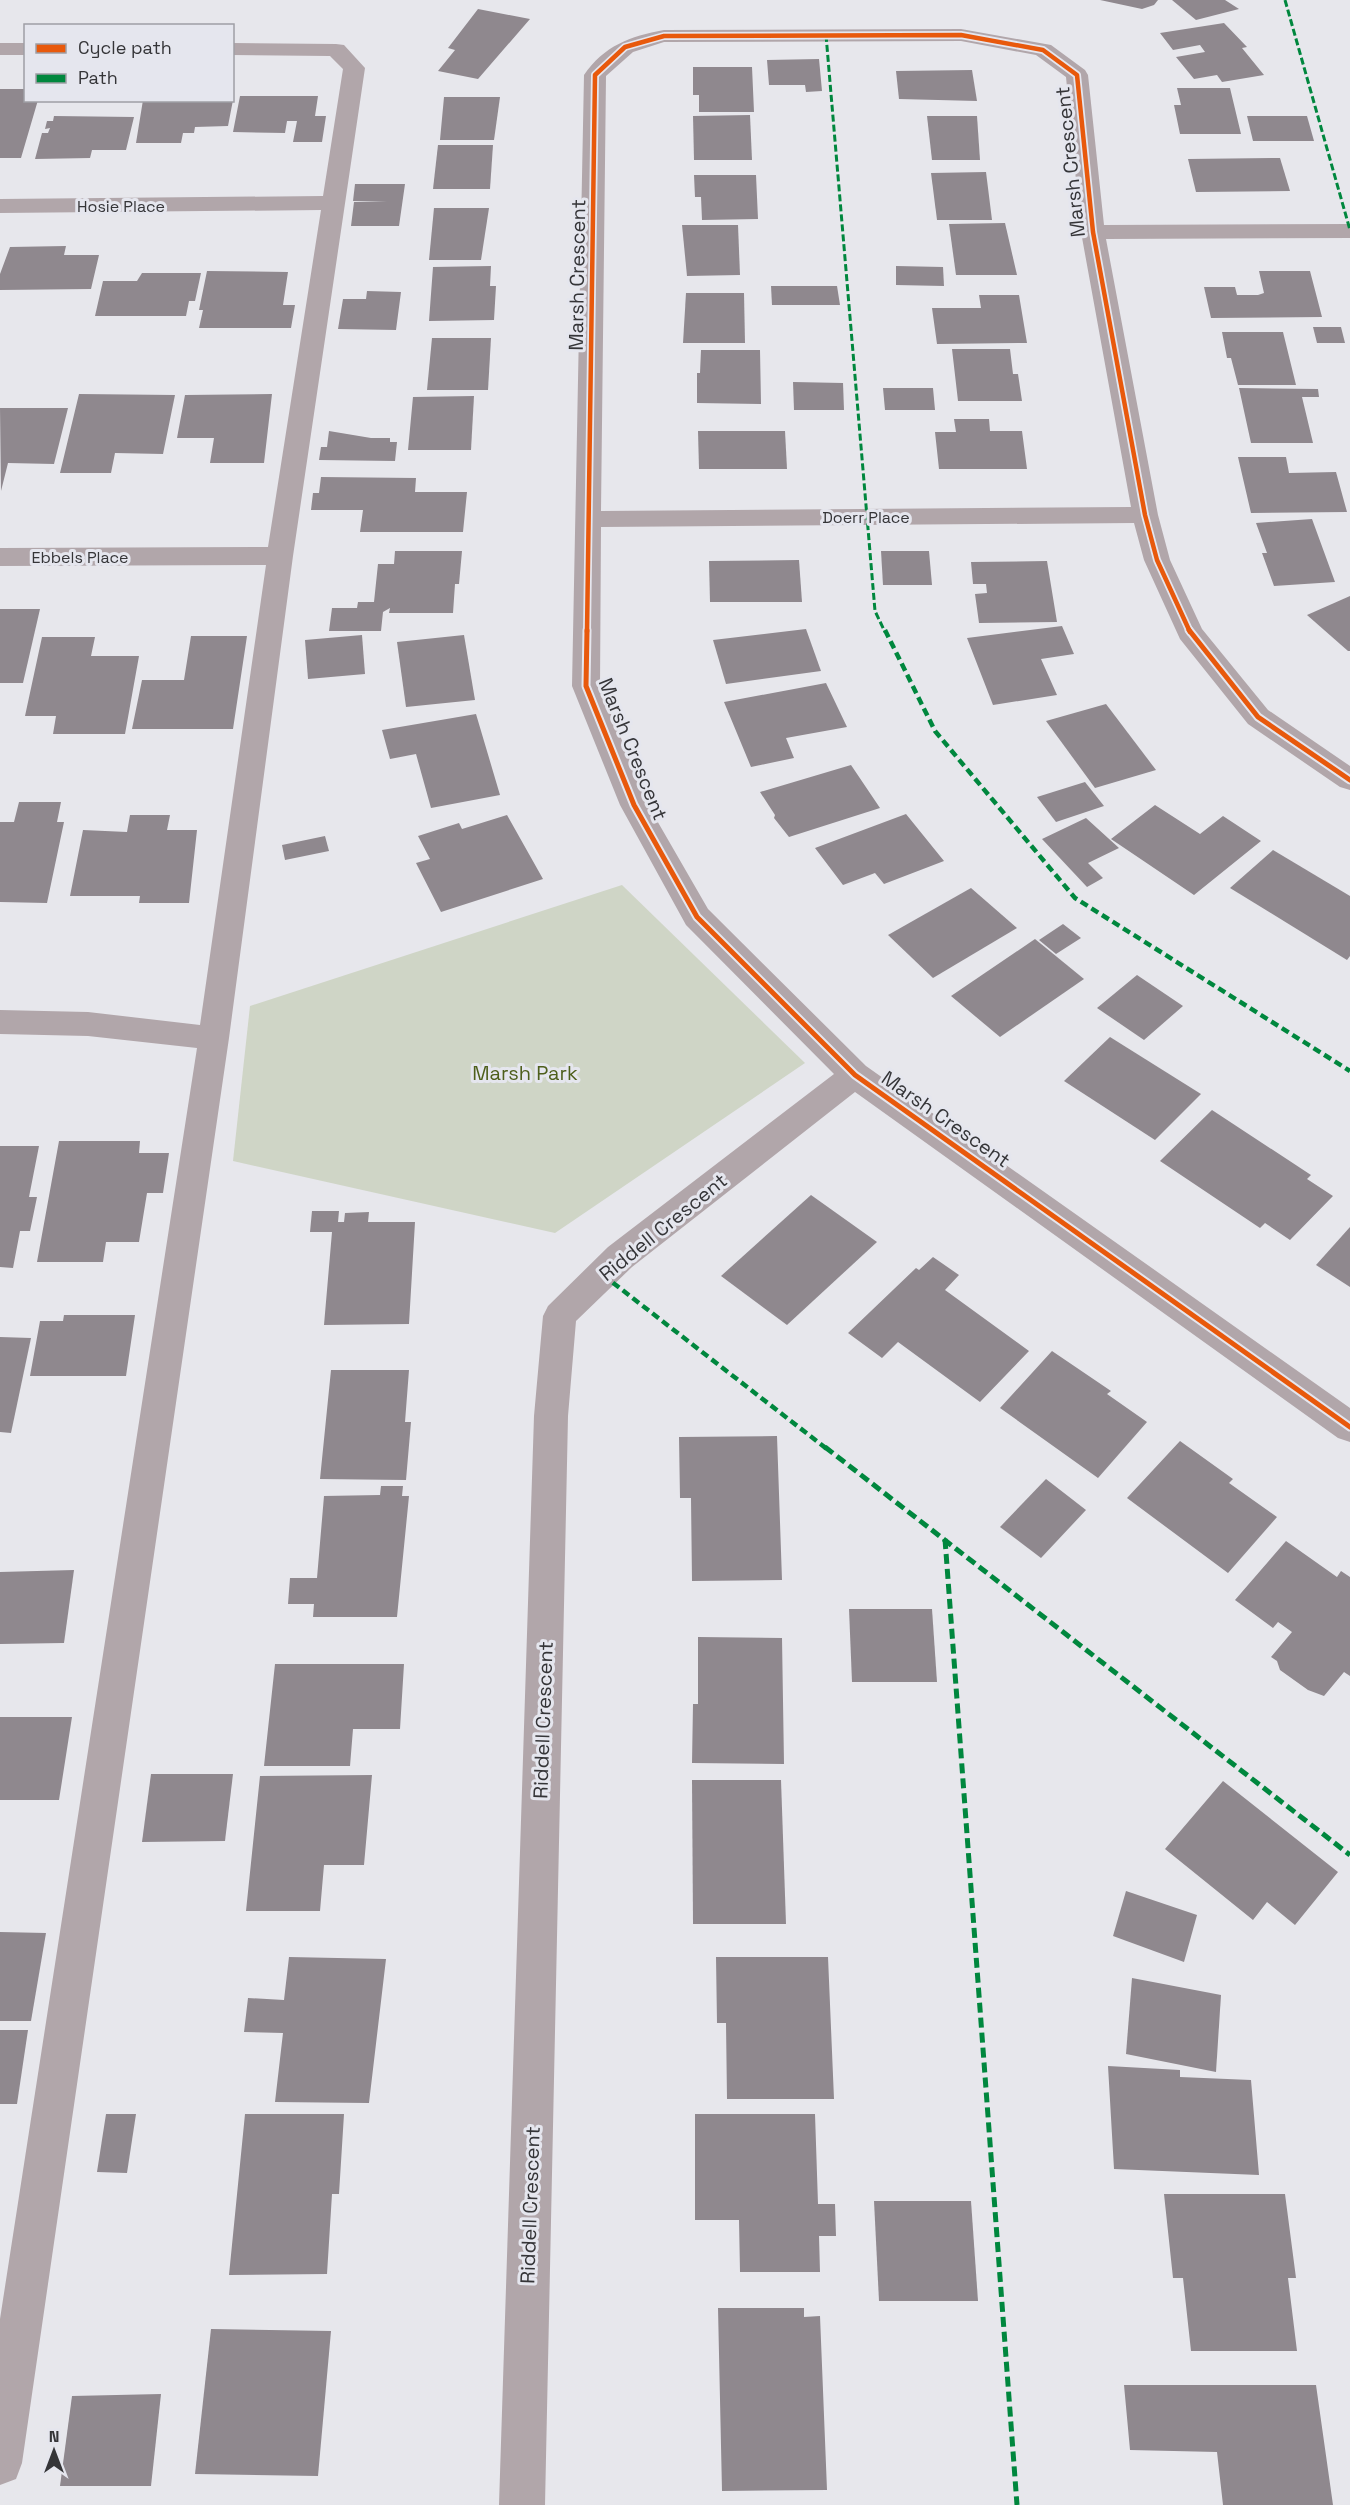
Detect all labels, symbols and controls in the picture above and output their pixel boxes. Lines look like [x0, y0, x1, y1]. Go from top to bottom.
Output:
legend [24, 24, 234, 102]
text: Cycle path [78, 36, 172, 59]
text: Path [78, 66, 118, 89]
street label: Marsh Crescent [1049, 85, 1091, 239]
street label: Hosie Place [77, 196, 165, 217]
street label: Marsh Crescent [563, 199, 591, 351]
street label: Doerr Place [822, 507, 910, 528]
street label: Ebbels Place [31, 547, 129, 568]
street label: Marsh Crescent [593, 674, 673, 824]
park label: Marsh Park [472, 1060, 578, 1086]
street label: Marsh Crescent [877, 1065, 1015, 1173]
street label: Riddell Crescent [594, 1167, 732, 1287]
street label: Riddell Crescent [527, 1641, 559, 1799]
street label: Riddell Crescent [514, 2126, 546, 2284]
north arrow [24, 2421, 84, 2481]
text: N [49, 2426, 59, 2447]

